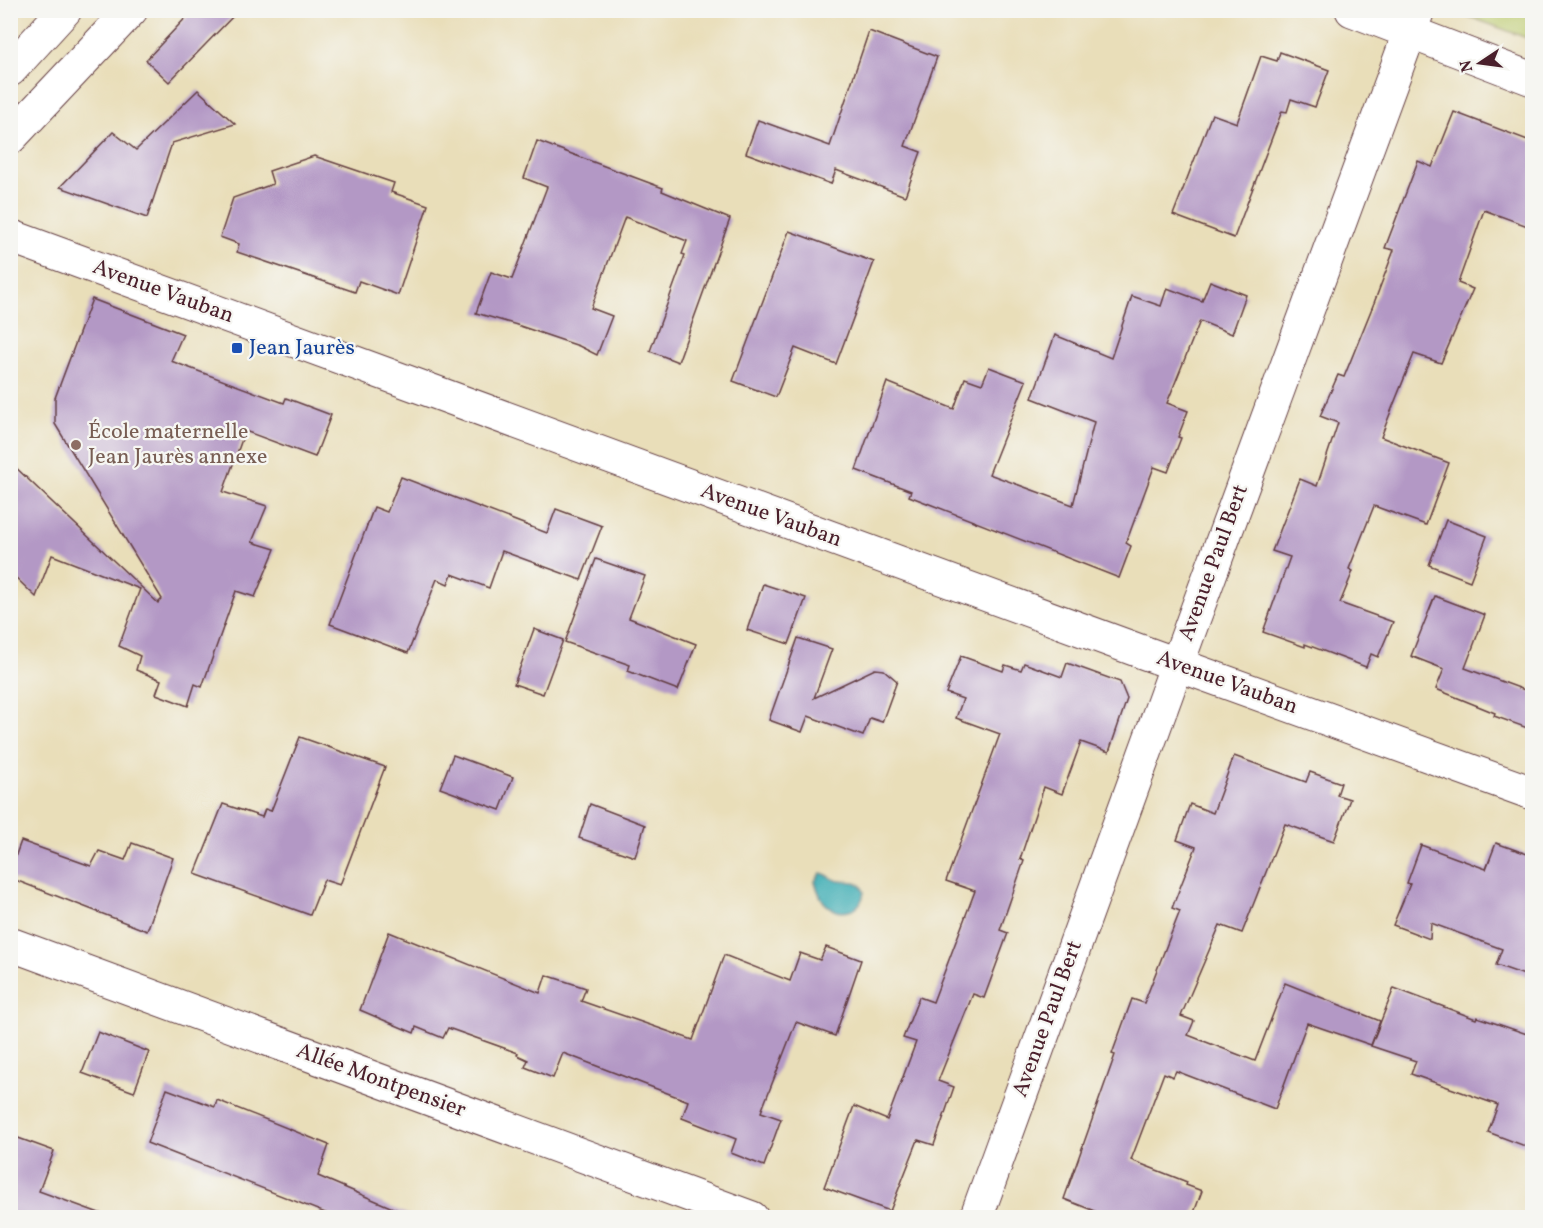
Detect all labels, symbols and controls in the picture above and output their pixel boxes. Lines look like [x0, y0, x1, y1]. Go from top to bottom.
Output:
north arrow [1450, 33, 1510, 93]
text: N [1455, 57, 1479, 74]
street label: Avenue Vauban [88, 252, 238, 332]
place label: Jean Jaurès [249, 333, 355, 364]
marker: Jean Jaurès [230, 341, 244, 355]
place label: École maternelle Jean Jaurès annexe [88, 417, 267, 473]
marker: École maternelle Jean Jaurès annexe [69, 438, 83, 452]
street label: Avenue Vauban [696, 476, 846, 556]
street label: Avenue Paul Bert [1171, 480, 1257, 646]
street label: Avenue Vauban [1152, 643, 1302, 723]
street label: Avenue Paul Bert [1005, 936, 1091, 1102]
street label: Allée Montpensier [292, 1036, 470, 1126]

